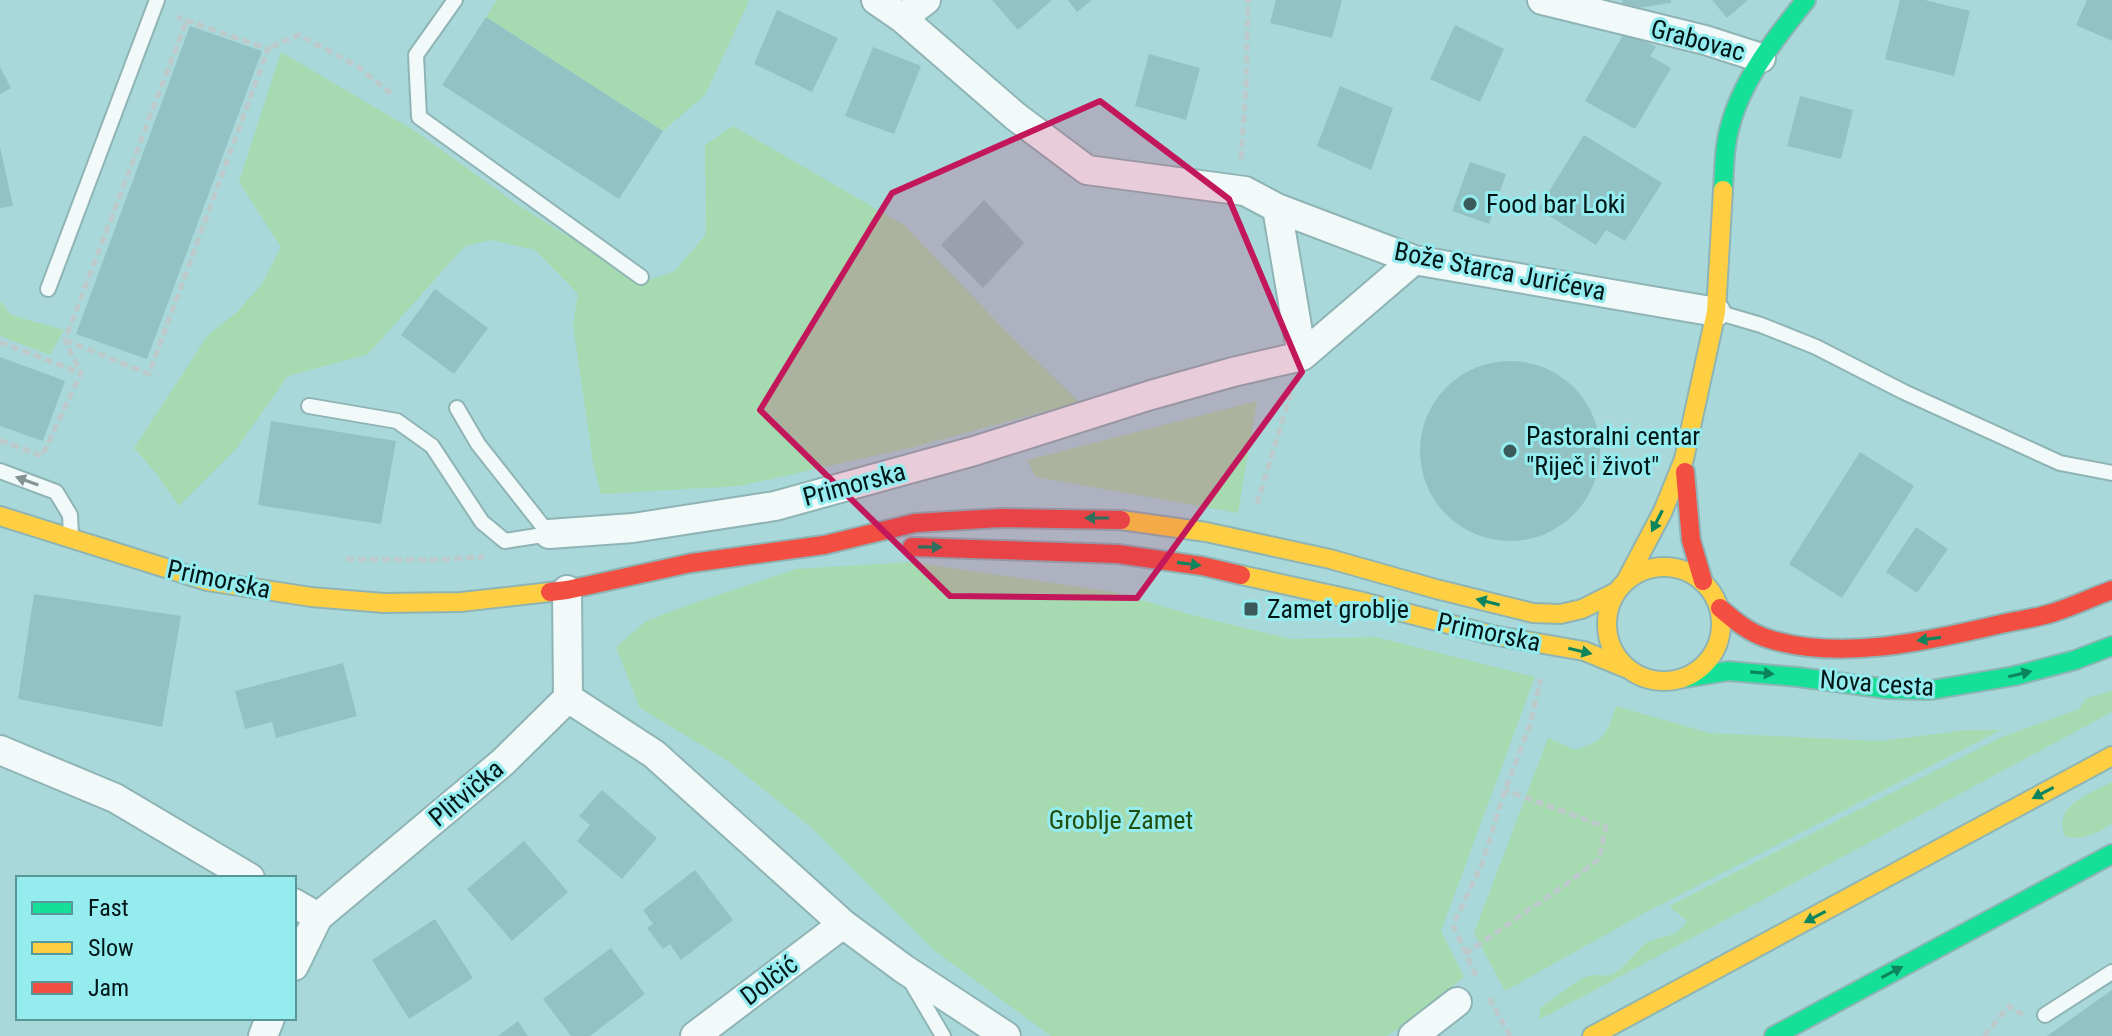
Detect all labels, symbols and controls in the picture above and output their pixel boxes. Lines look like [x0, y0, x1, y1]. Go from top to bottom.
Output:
street label: Grabovac [1648, 13, 1748, 67]
place label: Food bar Loki [1486, 189, 1625, 219]
marker: Food bar Loki [1461, 195, 1479, 213]
street label: Bože Starca Jurićeva [1392, 236, 1608, 306]
place label: Pastoralni centar "Riječ i život" [1526, 421, 1700, 481]
marker: Pastoralni centar "Riječ i život" [1501, 442, 1519, 460]
street label: Primorska [799, 456, 909, 512]
one-way arrow [14, 474, 38, 487]
one-way arrow [1651, 509, 1664, 532]
one-way arrow [1084, 512, 1109, 524]
one-way arrow [918, 541, 943, 553]
street label: Primorska [165, 553, 273, 605]
one-way arrow [1177, 558, 1202, 571]
place label: Zamet groblje [1267, 594, 1409, 624]
one-way arrow [1475, 595, 1500, 608]
marker: Zamet groblje [1242, 600, 1260, 618]
street label: Primorska [1435, 606, 1543, 658]
one-way arrow [1916, 632, 1941, 645]
one-way arrow [1567, 645, 1592, 658]
street label: Nova cesta [1819, 664, 1935, 702]
one-way arrow [1750, 667, 1775, 680]
one-way arrow [2007, 667, 2032, 680]
street label: Plitvička [423, 753, 509, 833]
one-way arrow [2032, 786, 2055, 800]
park label: Groblje Zamet [1049, 805, 1193, 835]
legend [16, 876, 296, 1020]
text: Fast [88, 894, 129, 922]
one-way arrow [1804, 910, 1826, 924]
text: Slow [88, 934, 134, 962]
street label: Dolčić [734, 949, 804, 1011]
one-way arrow [1881, 966, 1903, 980]
text: Jam [88, 974, 129, 1002]

